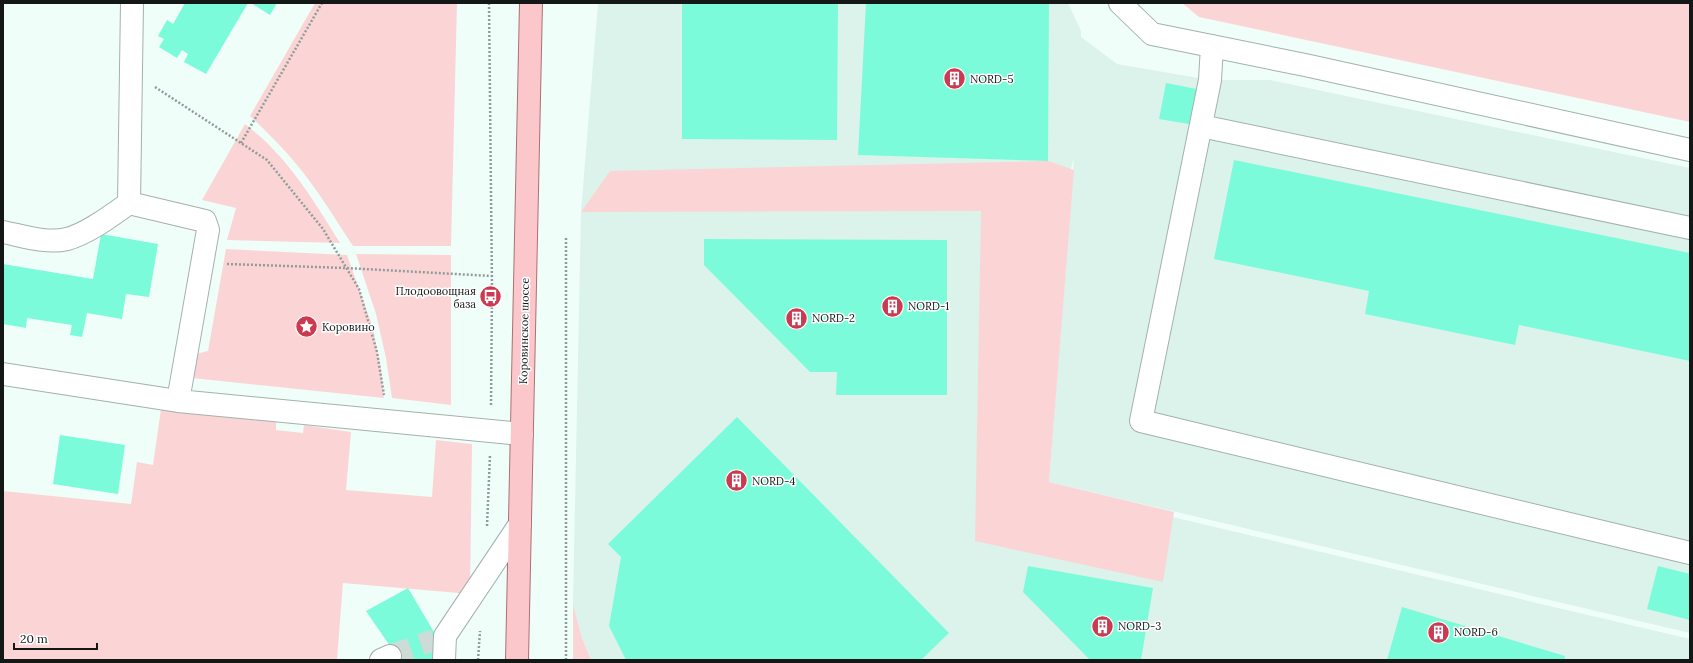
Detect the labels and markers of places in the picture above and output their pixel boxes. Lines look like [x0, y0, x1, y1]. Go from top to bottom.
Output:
building icon: NORD-5 [942, 66, 968, 92]
place label: NORD-5 [970, 72, 1013, 86]
place label: Плодоовощная база [395, 284, 476, 311]
bus stop icon: Плодоовощная база [478, 284, 504, 310]
building icon: NORD-1 [879, 293, 905, 319]
place label: NORD-1 [908, 299, 949, 313]
building icon: NORD-2 [784, 305, 810, 331]
place label: NORD-2 [812, 311, 855, 325]
place icon: Коровино [293, 314, 319, 340]
place label: Коровино [322, 320, 375, 334]
building icon: NORD-4 [723, 468, 749, 494]
place label: NORD-4 [752, 474, 795, 488]
building icon: NORD-3 [1089, 613, 1115, 639]
place label: NORD-3 [1118, 619, 1161, 633]
building icon: NORD-6 [1426, 619, 1452, 645]
place label: NORD-6 [1454, 625, 1498, 639]

